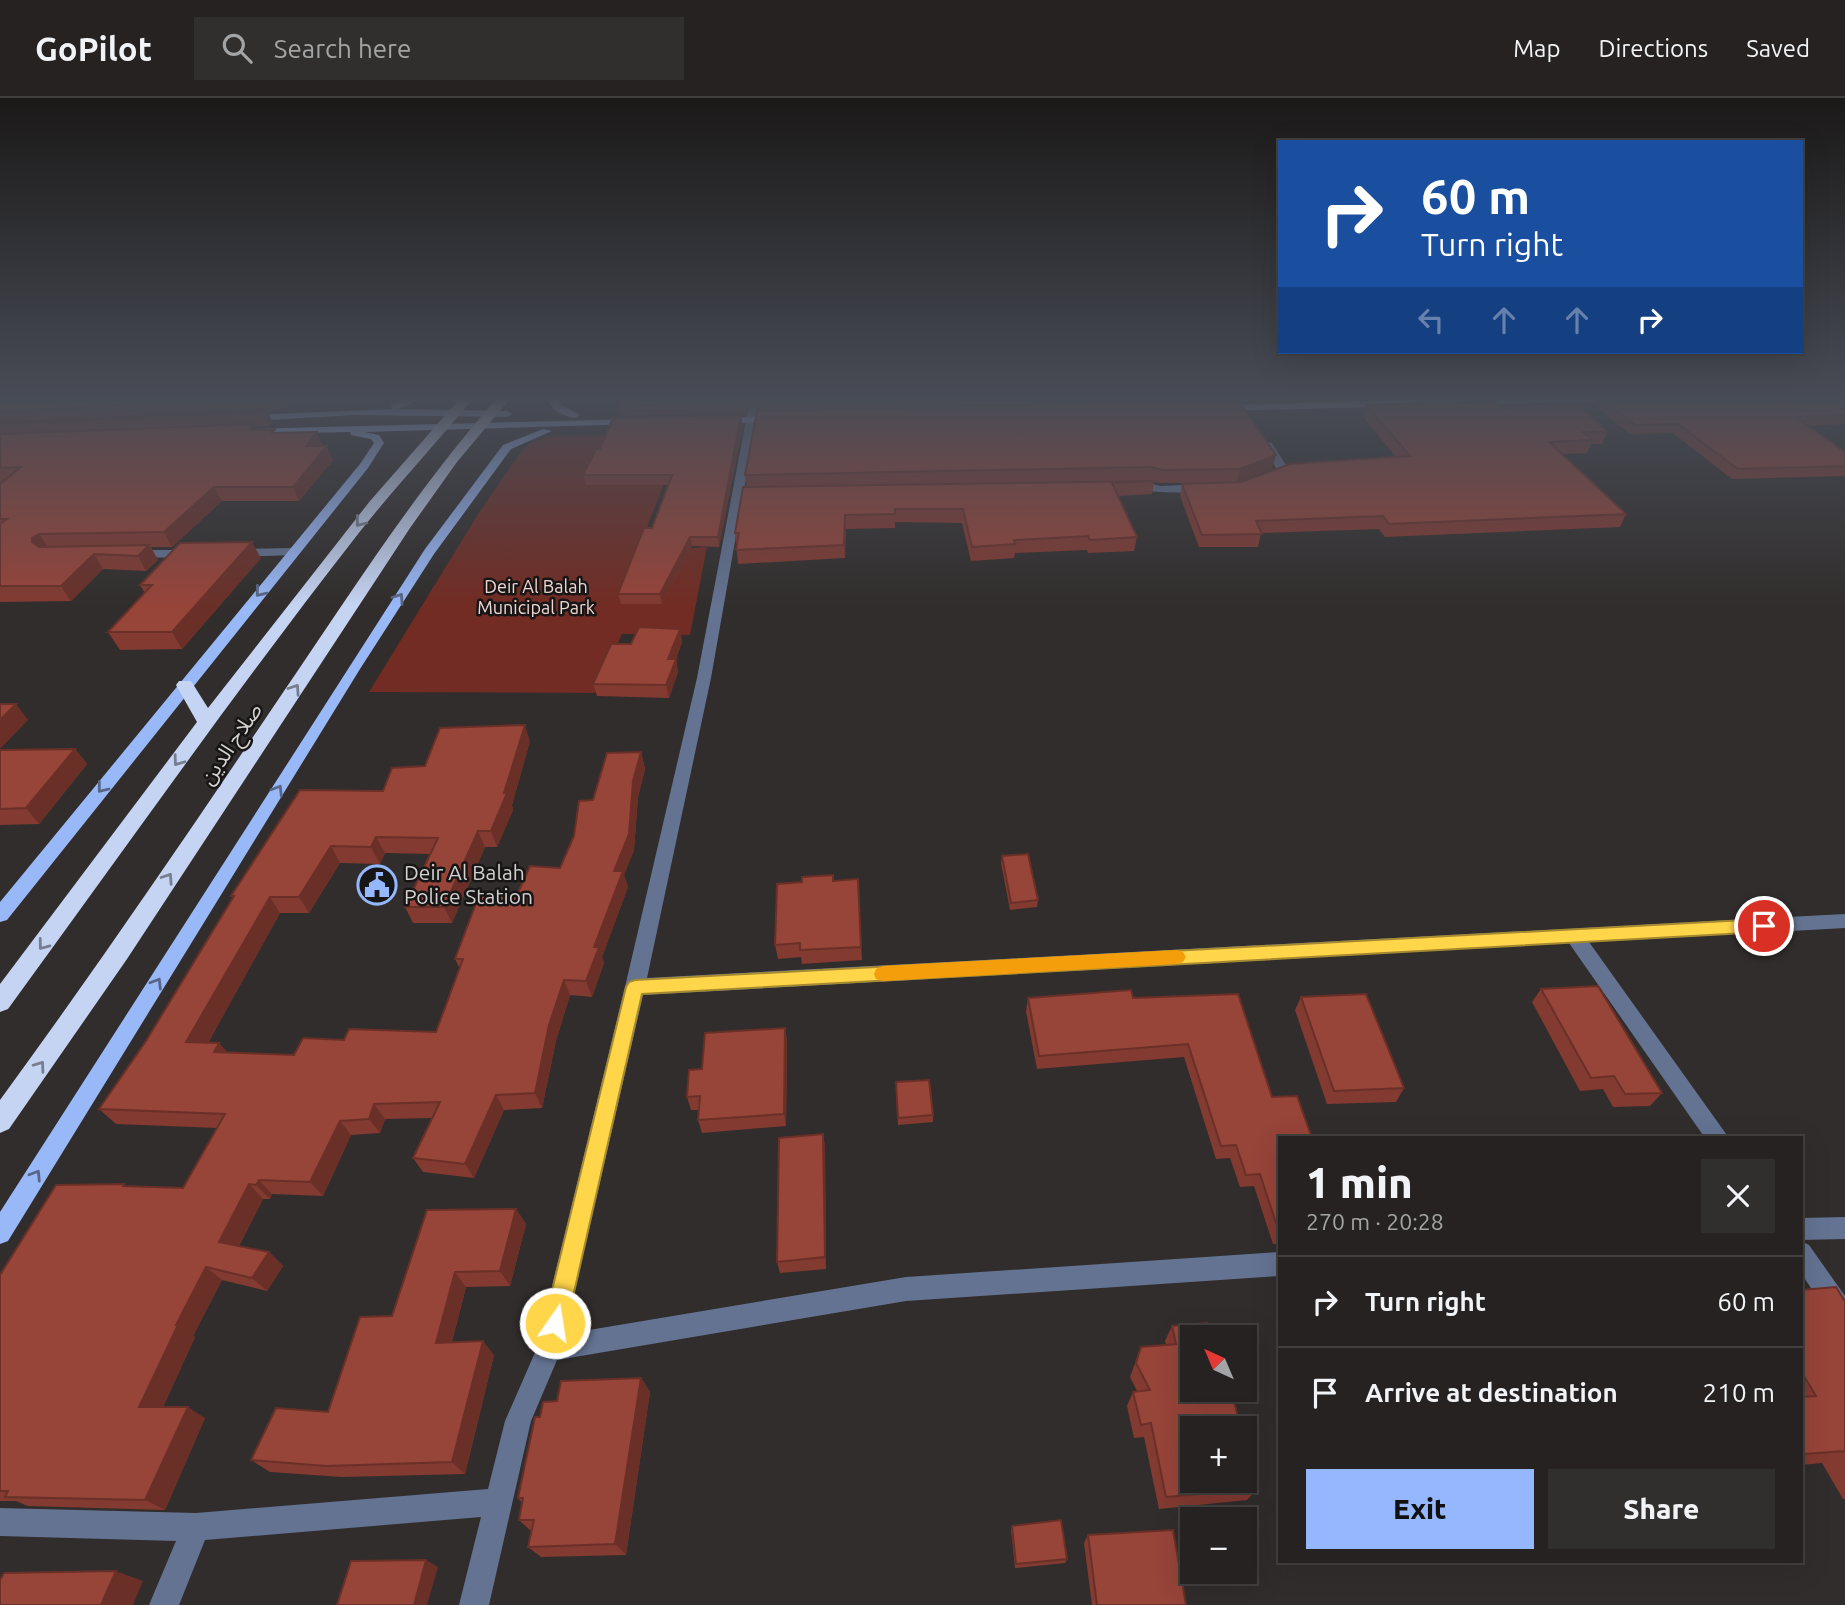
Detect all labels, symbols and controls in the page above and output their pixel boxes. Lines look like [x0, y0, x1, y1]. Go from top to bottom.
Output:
search box [194, 17, 684, 80]
icon: search [218, 29, 256, 67]
text: GoPilot [35, 30, 152, 67]
text: Search here [274, 34, 411, 63]
text: Map [1513, 35, 1560, 62]
text: Directions [1598, 35, 1708, 62]
text: Saved [1746, 35, 1810, 62]
icon: right [1306, 168, 1397, 259]
text: 60 m [1421, 168, 1530, 223]
text: Turn right [1421, 226, 1563, 262]
icon: left [1412, 301, 1450, 339]
icon: ahead [1485, 301, 1523, 339]
icon: ahead [1558, 301, 1596, 339]
icon: right [1631, 301, 1669, 339]
one-way arrow [356, 514, 369, 526]
park label: Deir Al Balah Municipal Park [477, 576, 595, 617]
one-way arrow [256, 585, 269, 597]
one-way arrow [391, 592, 404, 605]
one-way arrow [287, 684, 299, 697]
street label: صلاح الدين [194, 698, 269, 791]
one-way arrow [174, 754, 187, 766]
one-way arrow [97, 780, 110, 792]
one-way arrow [269, 785, 282, 798]
place label: Deir Al Balah Police Station [404, 860, 533, 908]
public building icon: Deir Al Balah Police Station [356, 864, 398, 906]
one-way arrow [160, 873, 172, 886]
pin [1734, 896, 1794, 956]
icon: arrive [1745, 907, 1783, 945]
one-way arrow [39, 937, 52, 949]
one-way arrow [148, 977, 161, 990]
one-way arrow [32, 1061, 44, 1074]
text: 1 min [1306, 1159, 1413, 1206]
button: close [1701, 1159, 1775, 1233]
one-way arrow [27, 1170, 40, 1183]
text: 270 m · 20:28 [1306, 1209, 1444, 1234]
icon: right [1306, 1283, 1344, 1321]
position arrow [518, 1286, 592, 1360]
text: Turn right [1365, 1287, 1486, 1316]
text: 60 m [1717, 1287, 1775, 1316]
north arrow [1180, 1325, 1256, 1402]
map controls [1180, 1325, 1257, 1584]
icon: arrive [1306, 1374, 1344, 1412]
text: Arrive at destination [1365, 1378, 1618, 1407]
text: 210 m [1703, 1378, 1775, 1407]
button: + [1180, 1416, 1257, 1493]
button: Exit [1306, 1469, 1534, 1549]
button: Share [1548, 1469, 1775, 1549]
button: − [1180, 1507, 1257, 1584]

